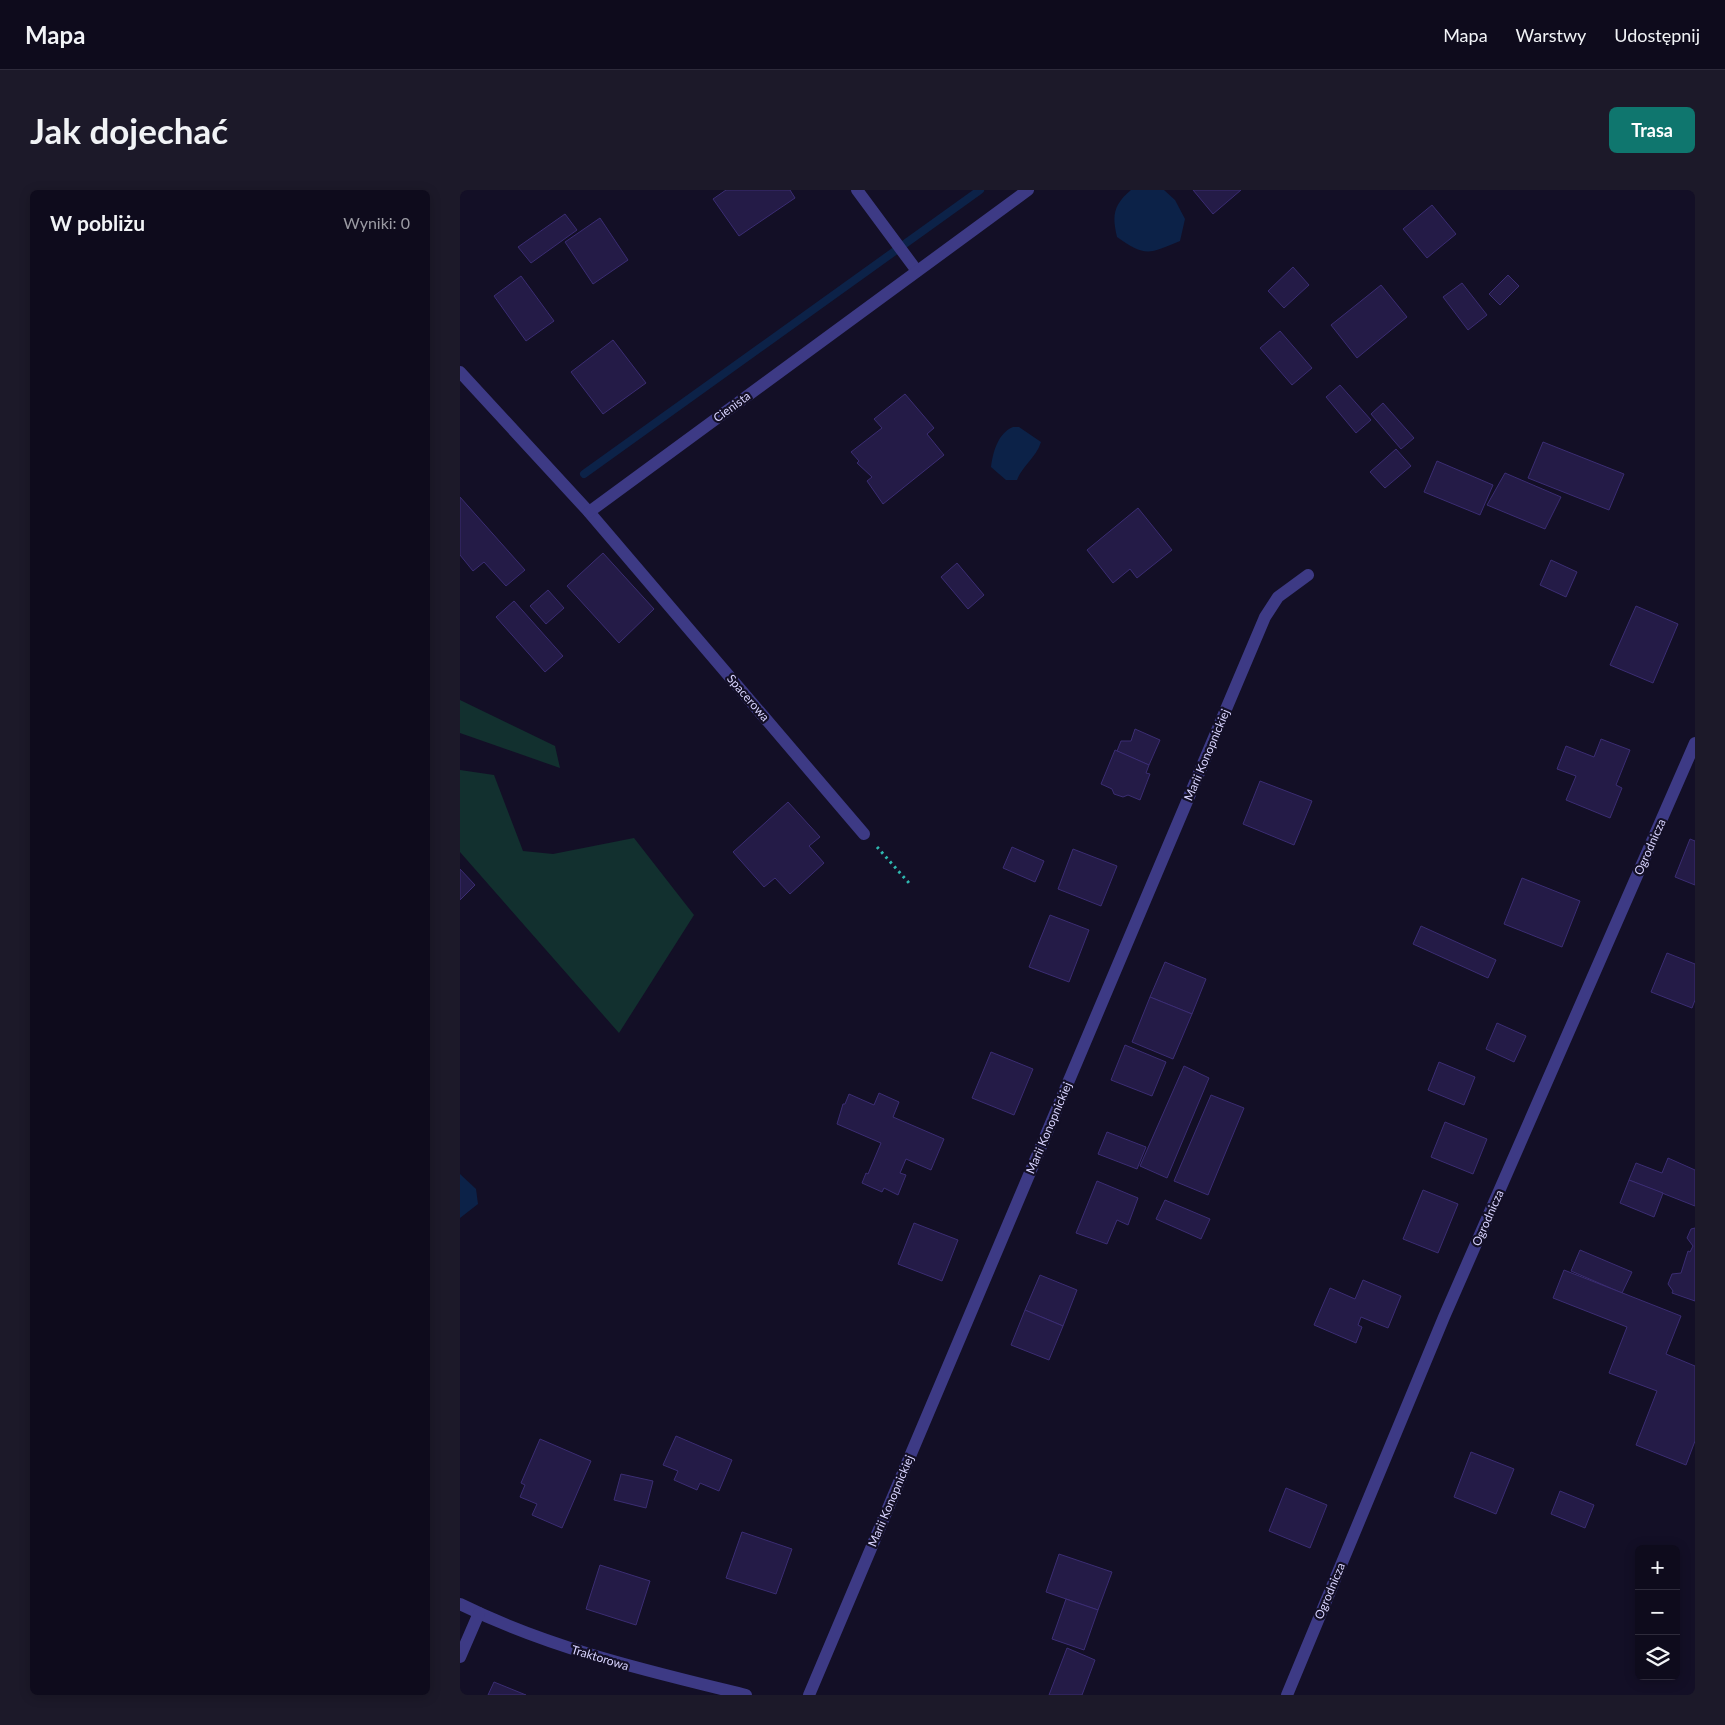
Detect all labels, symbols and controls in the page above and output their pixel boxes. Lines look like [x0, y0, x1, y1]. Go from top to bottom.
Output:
text: Mapa [25, 20, 85, 49]
text: Mapa [1443, 24, 1488, 46]
text: Warstwy [1516, 24, 1586, 46]
text: Udostępnij [1614, 24, 1700, 46]
button: Trasa [1609, 107, 1695, 153]
text: Jak dojechać [30, 109, 228, 151]
text: W pobliżu [50, 210, 145, 235]
text: Wyniki: 0 [343, 213, 410, 232]
street label: Cienista [710, 388, 753, 425]
street label: Spacerowa [724, 671, 773, 724]
street label: Marii Konopnickiej [1180, 707, 1233, 803]
street label: Ogrodnicza [1630, 816, 1669, 877]
street label: Marii Konopnickiej [1022, 1080, 1075, 1176]
street label: Ogrodnicza [1468, 1187, 1507, 1248]
street label: Marii Konopnickiej [864, 1453, 917, 1549]
map controls [1635, 1545, 1680, 1680]
button: + [1635, 1545, 1680, 1590]
street label: Ogrodnicza [1311, 1560, 1348, 1621]
button: − [1635, 1590, 1680, 1635]
button: layers [1635, 1635, 1680, 1680]
street label: Traktorowa [570, 1642, 631, 1673]

